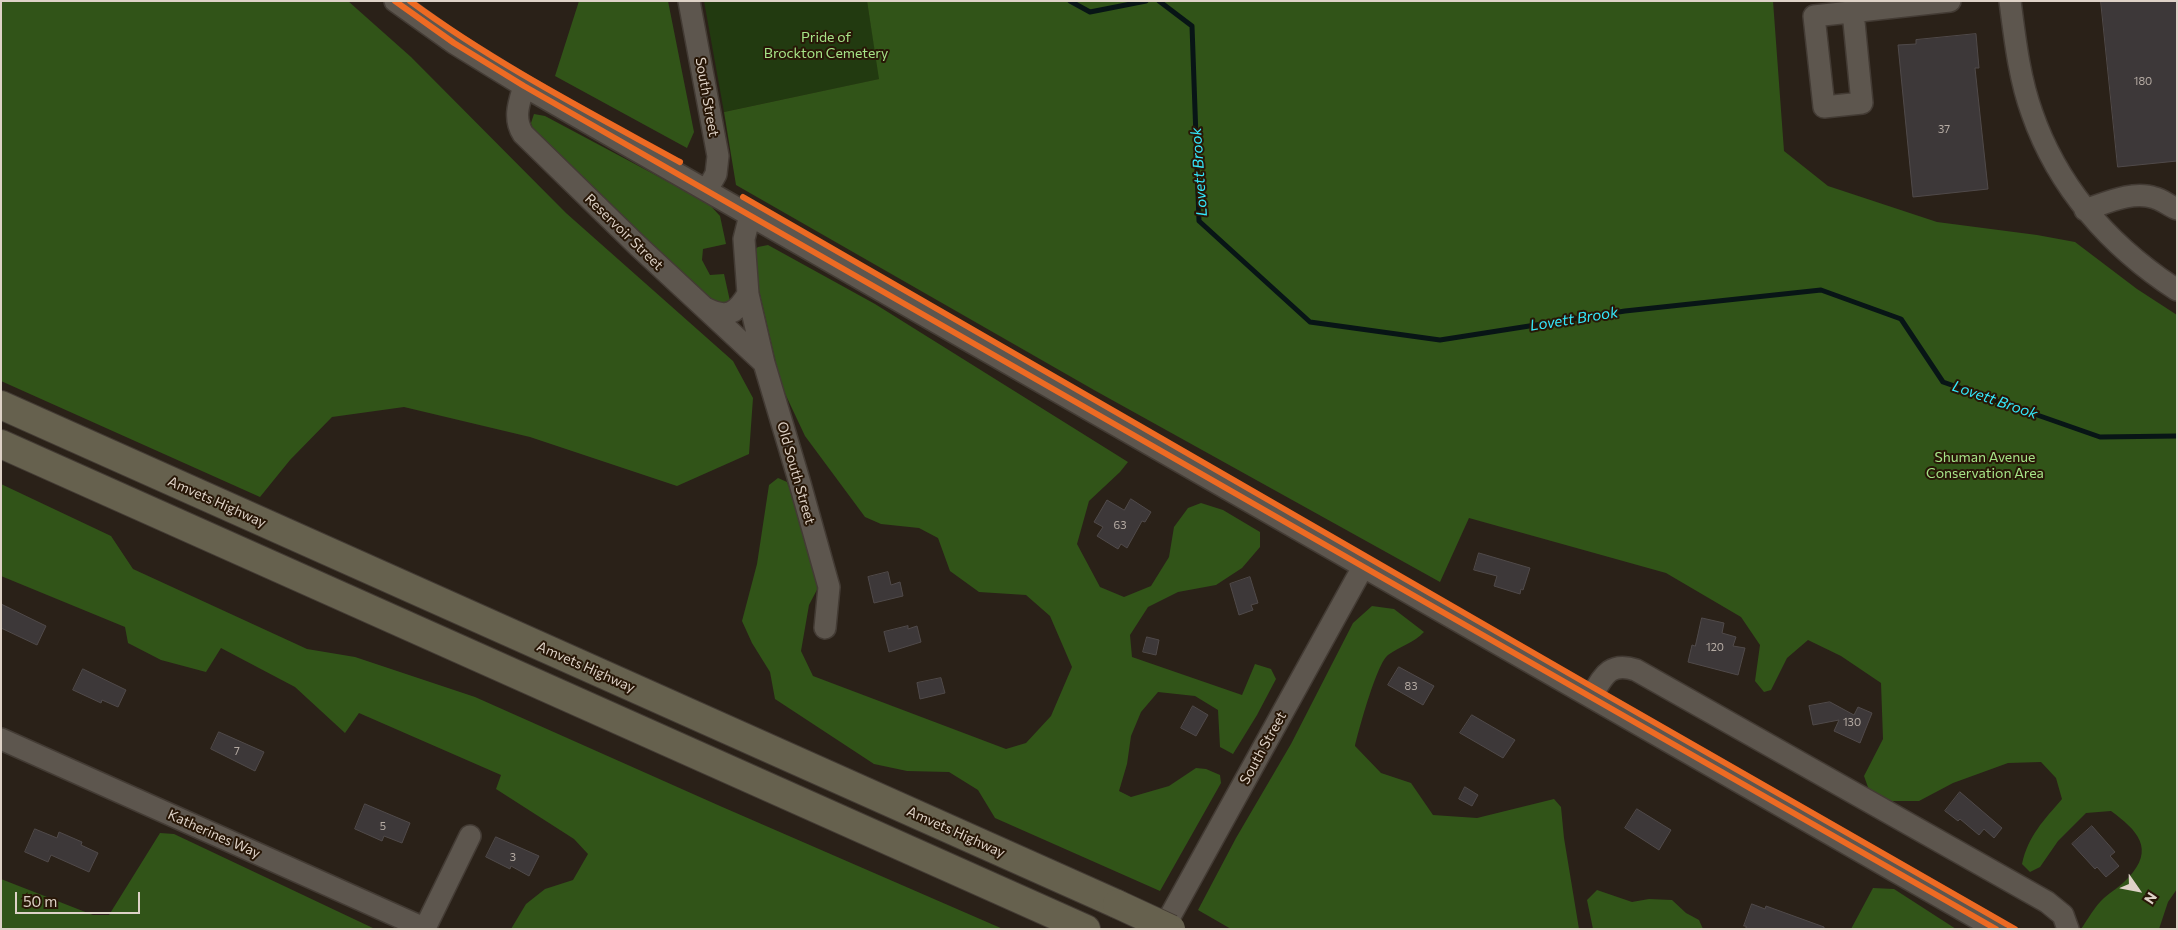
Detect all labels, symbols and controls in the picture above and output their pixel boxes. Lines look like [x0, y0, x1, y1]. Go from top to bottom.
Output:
park label: Pride of Brockton Cemetery [764, 29, 888, 62]
street label: South Street [692, 56, 722, 138]
house number: 180 [2134, 74, 2152, 88]
house number: 37 [1938, 122, 1950, 136]
water label: Lovett Brook [1187, 127, 1211, 217]
street label: Reservoir Street [581, 190, 667, 274]
water label: Lovett Brook [1529, 303, 1619, 335]
water label: Lovett Brook [1950, 377, 2040, 423]
street label: Old South Street [773, 420, 819, 526]
park label: Shuman Avenue Conservation Area [1926, 449, 2044, 482]
street label: Amvets Highway [165, 473, 269, 531]
house number: 63 [1114, 518, 1126, 532]
street label: Amvets Highway [534, 638, 638, 696]
house number: 120 [1706, 640, 1724, 654]
house number: 83 [1405, 679, 1417, 693]
street label: South Street [1236, 709, 1290, 787]
house number: 130 [1843, 715, 1861, 729]
house number: 7 [234, 744, 240, 758]
street label: Amvets Highway [904, 803, 1008, 861]
street label: Katherines Way [165, 806, 263, 862]
house number: 5 [380, 819, 386, 833]
house number: 3 [510, 850, 516, 864]
north arrow [2113, 865, 2163, 915]
scale bar [18, 882, 142, 914]
text: N [2141, 889, 2161, 907]
text: 50 m [23, 892, 57, 910]

